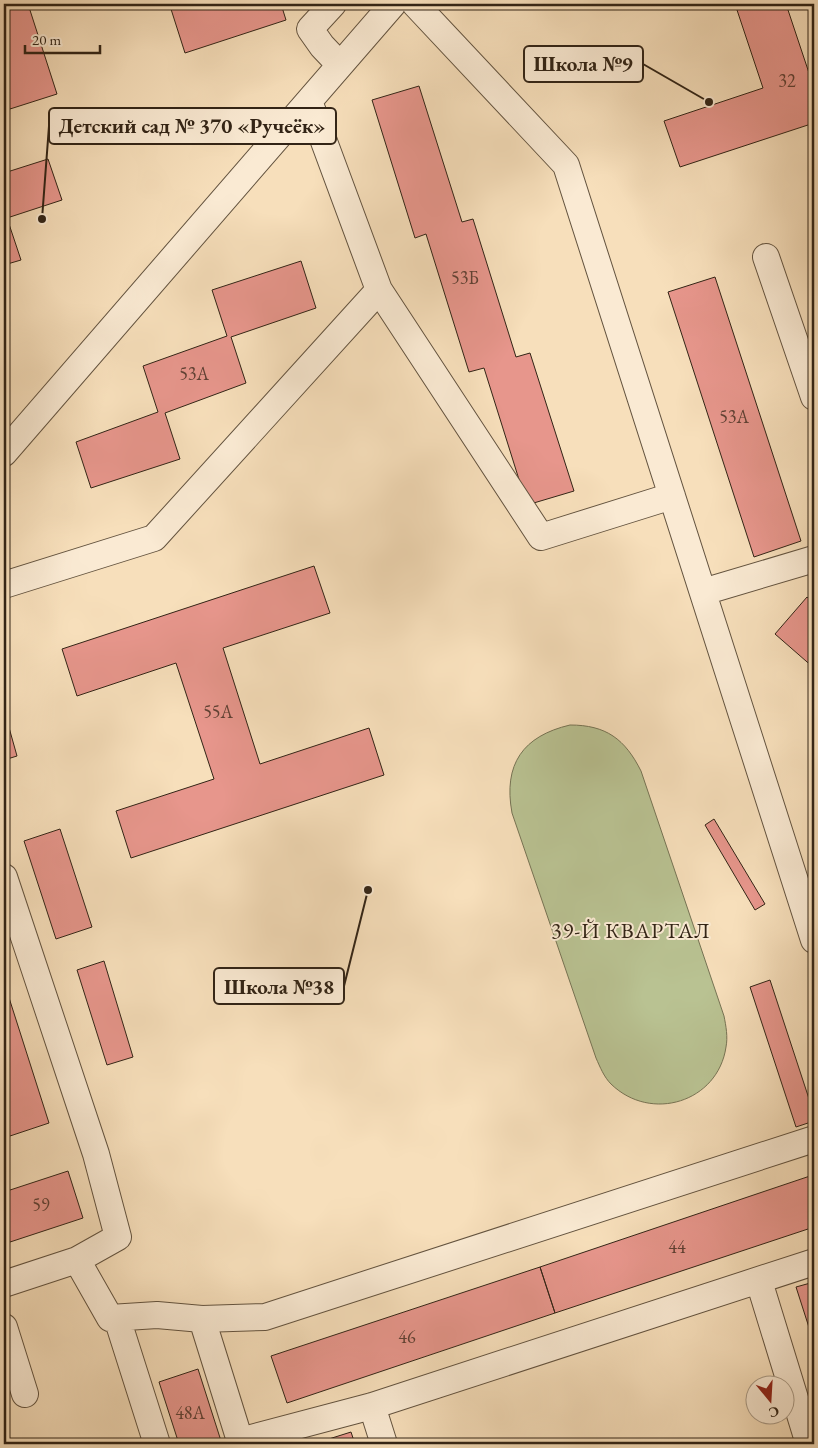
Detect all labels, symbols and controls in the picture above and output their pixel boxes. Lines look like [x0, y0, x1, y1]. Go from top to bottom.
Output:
scale bar [25, 22, 100, 54]
text: 20 m [32, 30, 61, 49]
callout: Школа №9 [524, 46, 643, 82]
text: Школа №9 [533, 50, 633, 77]
house number: 32 [778, 69, 796, 92]
callout: Детский сад № 370 «Ручеёк» [49, 108, 336, 144]
text: Детский сад № 370 «Ручеёк» [58, 112, 326, 139]
house number: 53Б [451, 266, 479, 289]
house number: 53А [179, 362, 209, 385]
house number: 53А [719, 405, 749, 428]
house number: 55А [203, 700, 233, 723]
district label: 39-Й КВАРТАЛ [551, 916, 711, 945]
callout: Школа №38 [214, 968, 344, 1004]
text: Школа №38 [224, 973, 334, 1000]
house number: 59 [32, 1193, 50, 1216]
house number: 44 [668, 1235, 686, 1258]
house number: 46 [398, 1325, 416, 1348]
north arrow [746, 1376, 796, 1426]
house number: 48А [175, 1401, 205, 1424]
text: С [766, 1402, 782, 1422]

